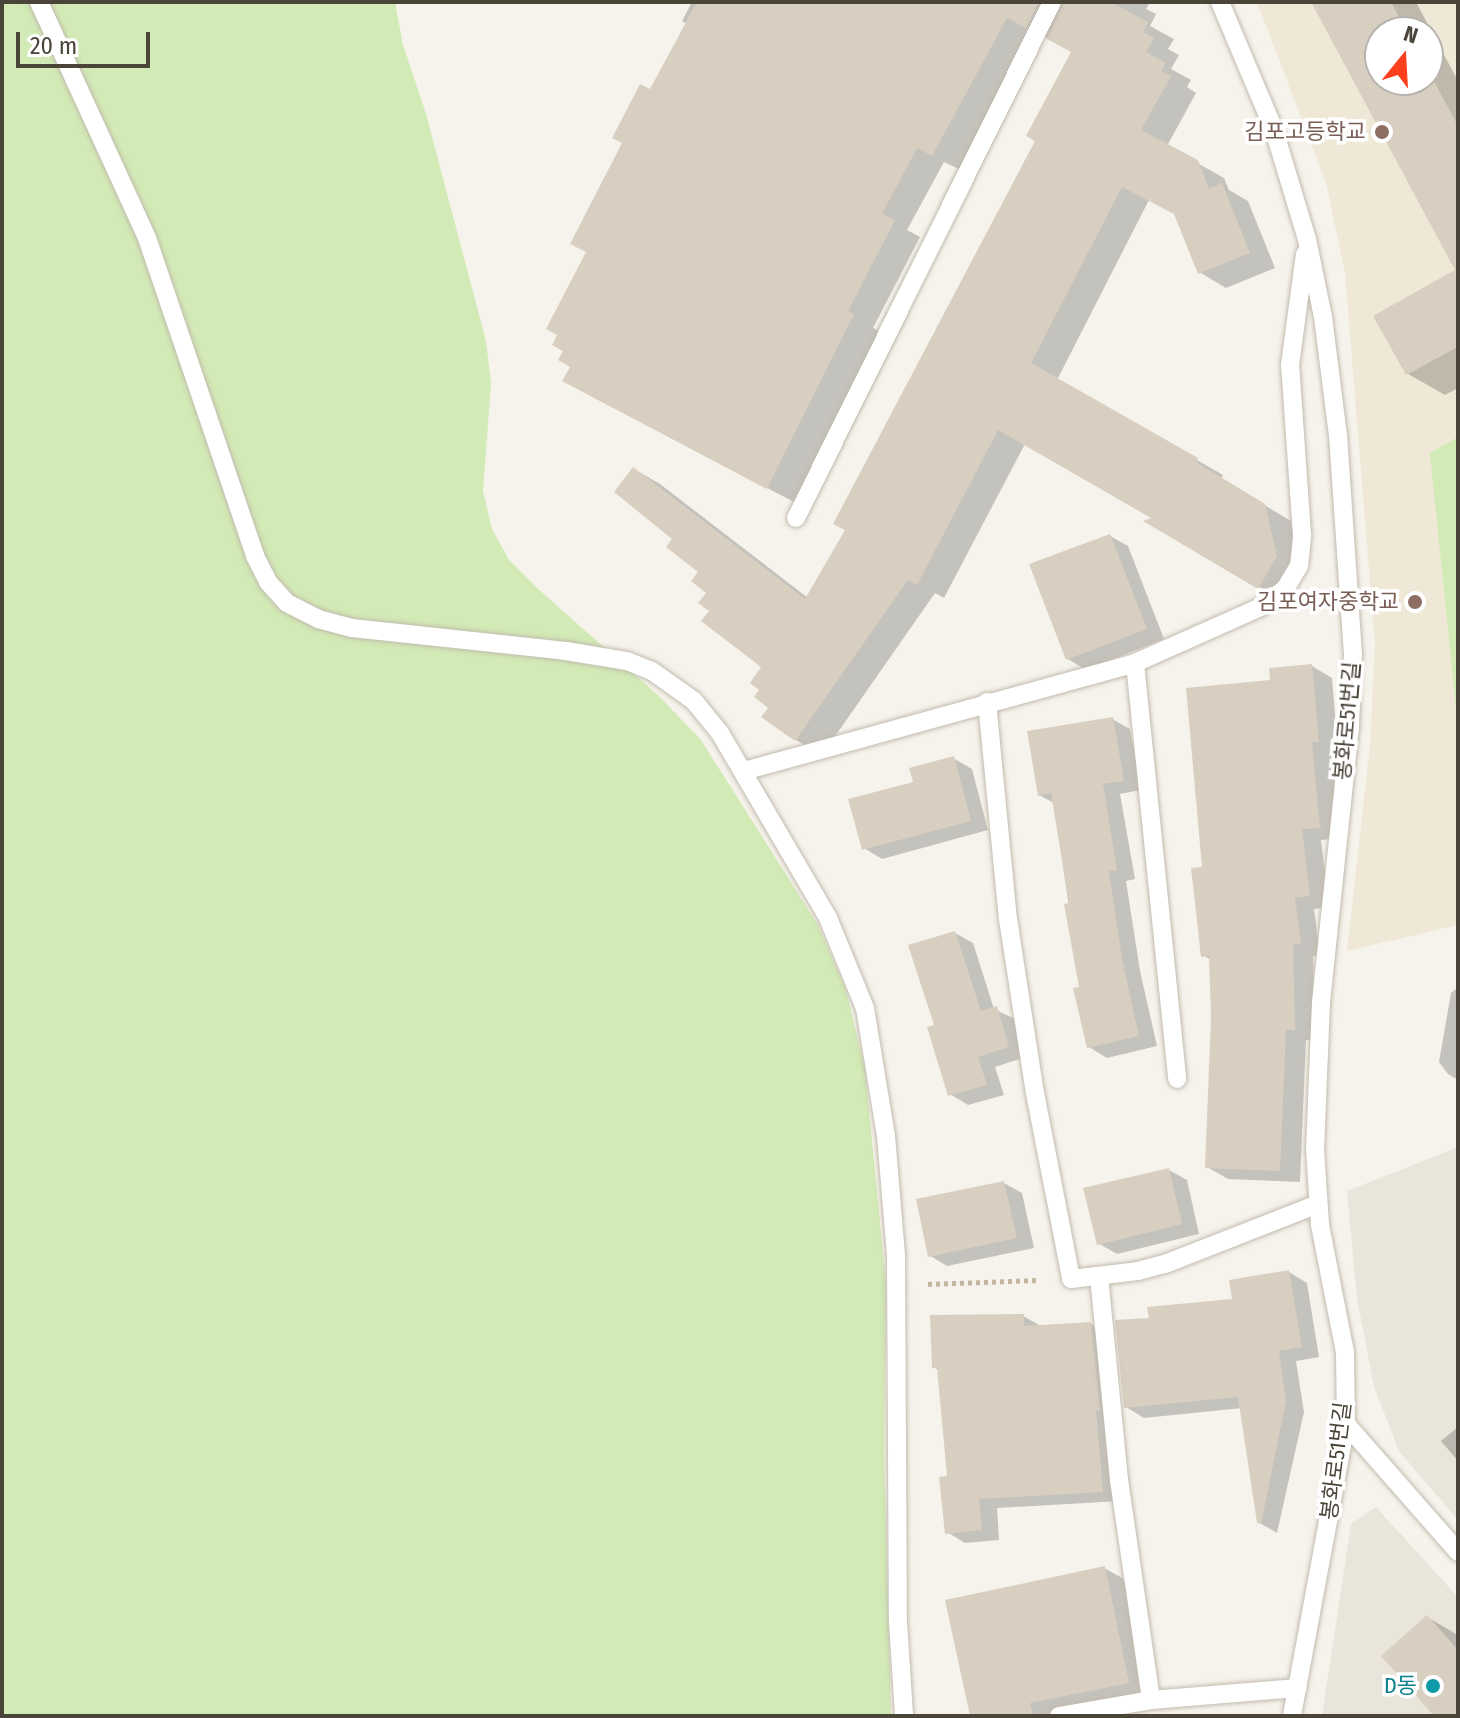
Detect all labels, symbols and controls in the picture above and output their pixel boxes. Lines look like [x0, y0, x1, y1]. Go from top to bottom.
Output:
scale bar [20, 16, 154, 66]
north arrow [1364, 16, 1444, 96]
text: N [1401, 20, 1421, 49]
text: 20 m [30, 32, 77, 60]
place label: 김포고등학교 [1245, 119, 1366, 145]
marker: 김포고등학교 [1373, 123, 1391, 141]
place label: 김포여자중학교 [1257, 589, 1399, 615]
marker: 김포여자중학교 [1406, 593, 1424, 611]
street label: 봉화로51번길 [1329, 661, 1365, 781]
street label: 봉화로51번길 [1316, 1400, 1356, 1522]
place label: D동 [1384, 1673, 1417, 1699]
marker: D동 [1424, 1677, 1442, 1695]

